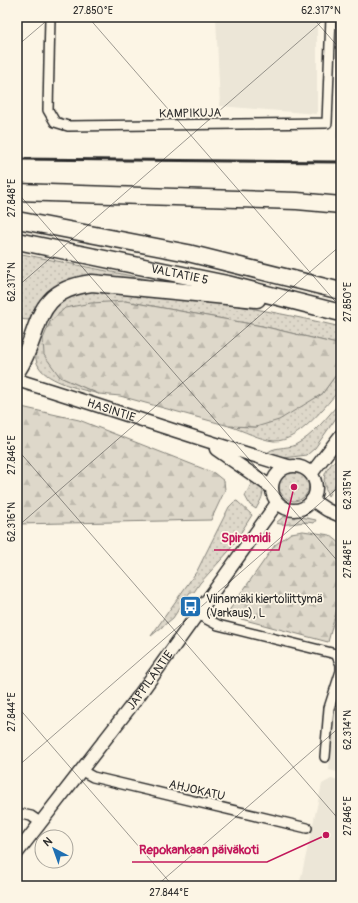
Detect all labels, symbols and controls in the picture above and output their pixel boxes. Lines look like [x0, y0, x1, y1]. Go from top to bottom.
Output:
text: 27.850°E [73, 5, 113, 17]
text: 62.317°N [301, 5, 341, 17]
street label: KAMPIKUJA [159, 105, 222, 122]
text: 27.848°E [6, 179, 18, 217]
text: 62.317°N [6, 262, 18, 302]
street label: VALTATIE 5 [149, 262, 210, 288]
text: 27.850°E [342, 282, 354, 322]
street label: HASINTIE [85, 396, 137, 425]
text: 27.846°E [6, 435, 18, 475]
text: 62.315°N [342, 470, 354, 510]
text: 62.316°N [6, 502, 18, 542]
callout: Spiramidi [214, 525, 279, 550]
text: Spiramidi [221, 530, 271, 546]
text: 27.848°E [342, 540, 354, 578]
place label: Viinamäki kiertoliittymä (Varkaus), L [206, 592, 323, 621]
bus stop icon: Viinamäki kiertoliittymä (Varkaus), L [178, 593, 204, 619]
street label: JÄPPILÄNTIE [124, 648, 177, 713]
text: 27.844°E [6, 692, 18, 732]
text: 62.314°N [342, 710, 354, 750]
street label: AHJOKATU [167, 777, 227, 804]
text: 27.846°E [342, 796, 354, 836]
north arrow [34, 829, 74, 869]
text: N [41, 834, 55, 849]
callout: Repokankaan päiväkoti [132, 837, 267, 862]
text: Repokankaan päiväkoti [139, 842, 260, 858]
text: 27.844°E [149, 887, 189, 899]

